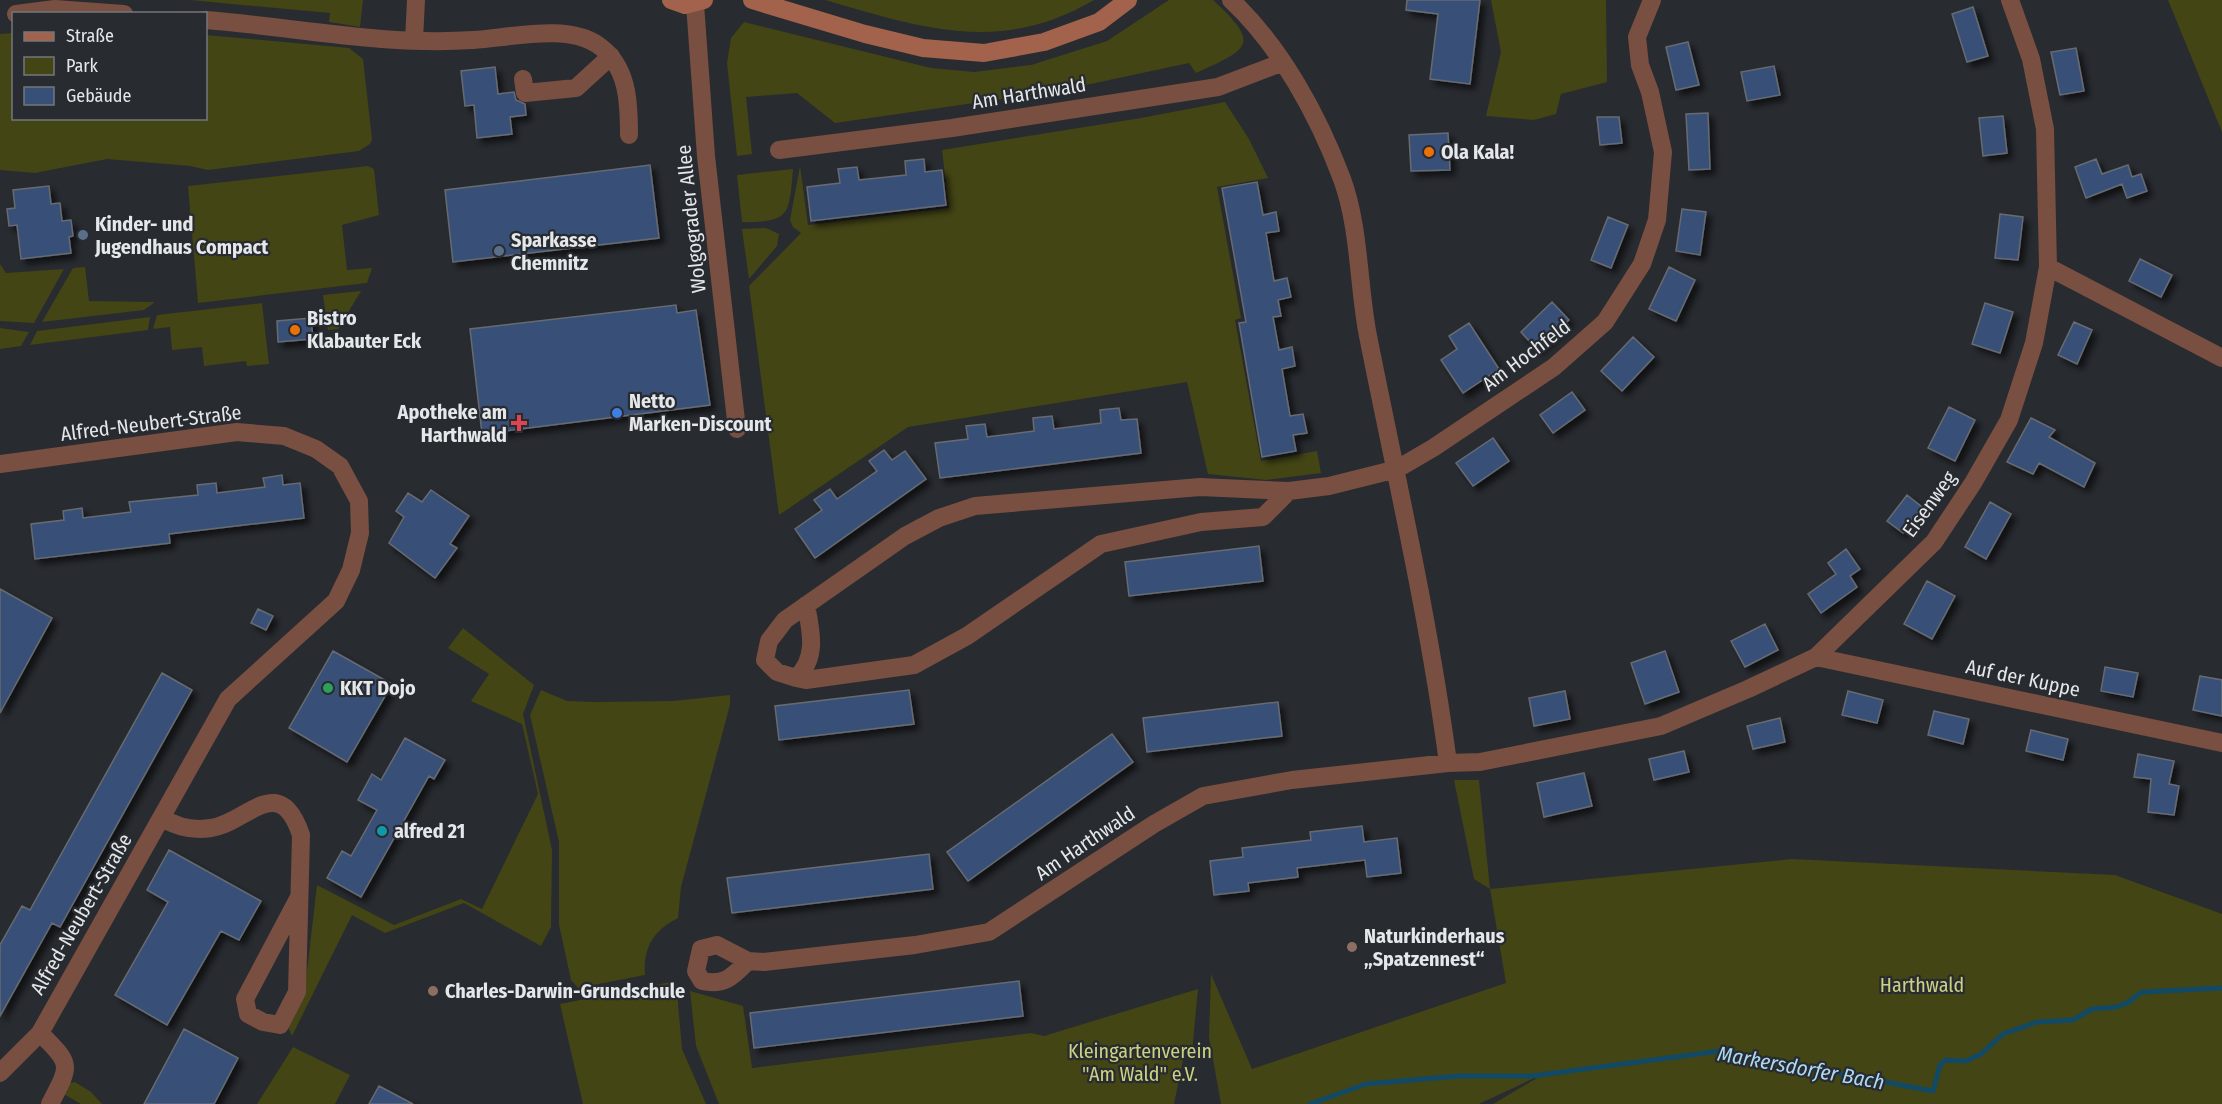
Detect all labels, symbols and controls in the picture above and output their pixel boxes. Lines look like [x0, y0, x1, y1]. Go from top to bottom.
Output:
legend [12, 12, 207, 120]
text: Straße [66, 25, 114, 47]
text: Park [66, 55, 99, 77]
street label: Am Harthwald [970, 72, 1088, 114]
text: Gebäude [66, 85, 132, 107]
place label: Ola Kala! [1441, 140, 1515, 164]
street label: Wolgograder Allee [671, 144, 711, 294]
marker: Ola Kala! [1422, 145, 1436, 159]
place label: Kinder- und Jugendhaus Compact [94, 212, 269, 259]
marker: Kinder- und Jugendhaus Compact [76, 228, 90, 242]
place label: Sparkasse Chemnitz [511, 228, 597, 275]
marker: Sparkasse Chemnitz [492, 244, 506, 258]
place label: Bistro Klabauter Eck [307, 306, 422, 353]
street label: Am Hochfeld [1477, 314, 1575, 396]
marker: Bistro Klabauter Eck [288, 323, 302, 337]
place label: Netto Marken-Discount [629, 389, 772, 436]
street label: Alfred-Neubert-Straße [59, 400, 243, 446]
place label: Apotheke am Harthwald [397, 400, 507, 447]
marker: Netto Marken-Discount [610, 406, 624, 420]
marker: Apotheke am Harthwald [512, 416, 526, 430]
street label: Eisenweg [1897, 466, 1961, 542]
street label: Auf der Kuppe [1964, 654, 2082, 702]
place label: KKT Dojo [340, 676, 416, 700]
marker: KKT Dojo [321, 681, 335, 695]
street label: Am Harthwald [1031, 801, 1139, 885]
place label: alfred 21 [394, 819, 465, 843]
marker: alfred 21 [375, 824, 389, 838]
street label: Alfred-Neubert-Straße [25, 829, 137, 999]
place label: Naturkinderhaus „Spatzennest“ [1364, 924, 1505, 971]
marker: Naturkinderhaus „Spatzennest“ [1345, 940, 1359, 954]
park label: Harthwald [1880, 973, 1964, 997]
place label: Charles-Darwin-Grundschule [445, 979, 685, 1003]
marker: Charles-Darwin-Grundschule [426, 984, 440, 998]
park label: Kleingartenverein "Am Wald" e.V. [1068, 1039, 1212, 1086]
water label: Markersdorfer Bach [1715, 1041, 1887, 1095]

